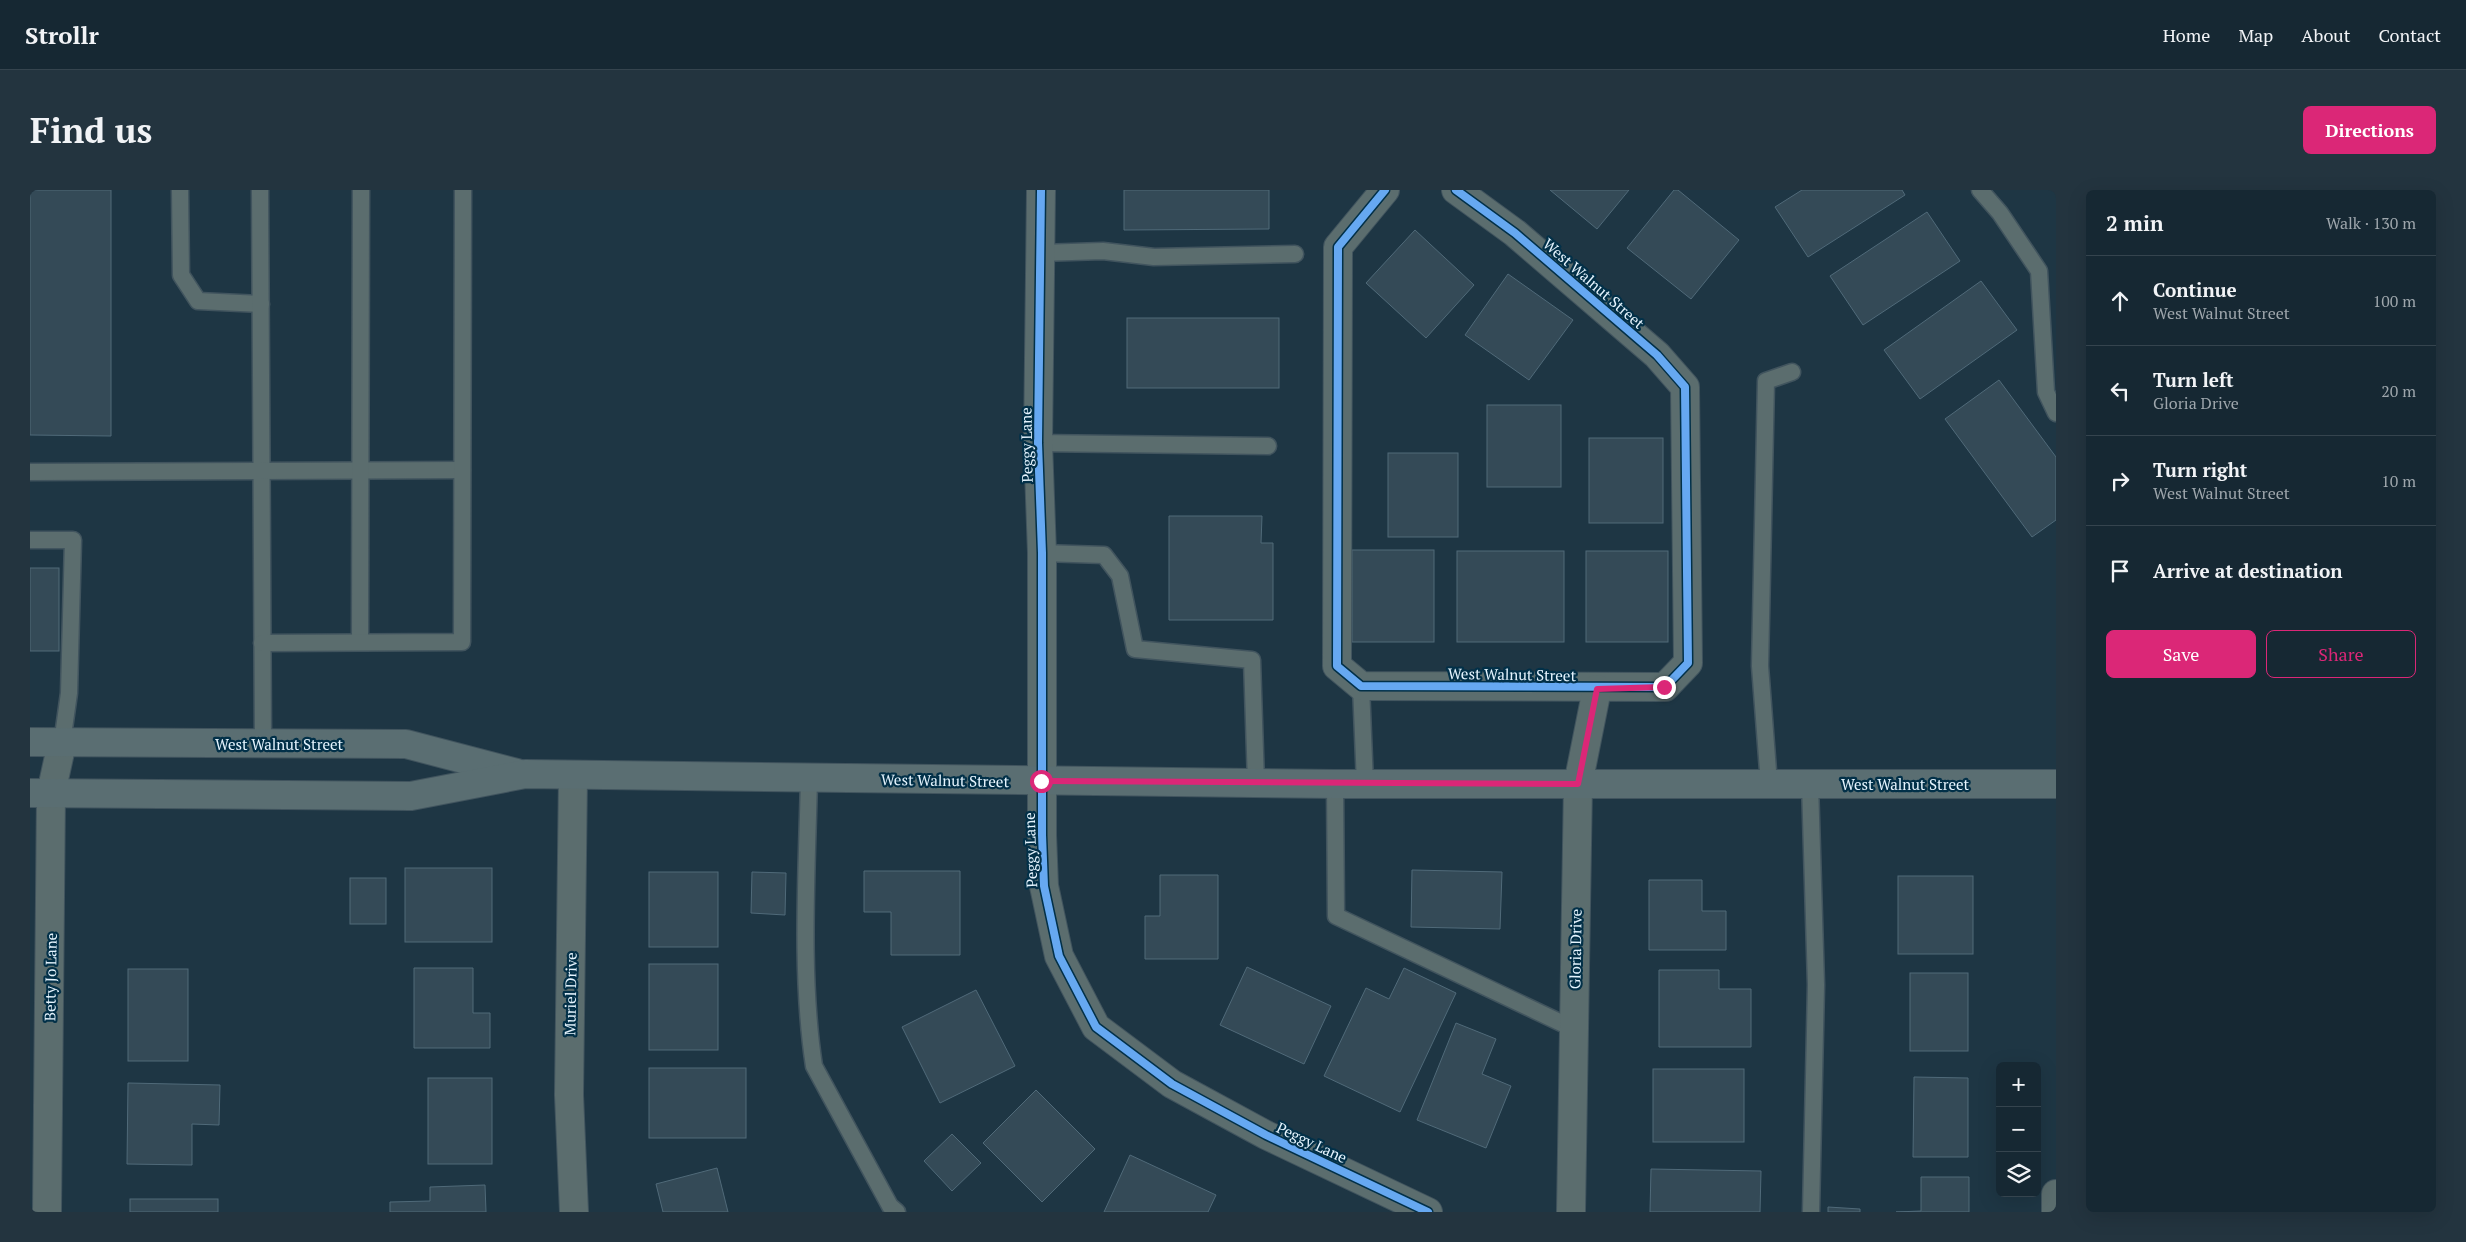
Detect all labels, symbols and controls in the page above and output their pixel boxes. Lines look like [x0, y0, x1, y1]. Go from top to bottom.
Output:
text: Strollr [25, 19, 99, 51]
text: Home [2163, 23, 2210, 47]
text: Map [2238, 23, 2273, 47]
text: About [2301, 23, 2350, 47]
text: Contact [2378, 23, 2441, 47]
button: Directions [2303, 106, 2436, 154]
text: Find us [30, 107, 152, 153]
text: 2 min [2106, 209, 2163, 237]
text: Walk · 130 m [2326, 212, 2416, 234]
street label: West Walnut Street [1539, 233, 1649, 333]
text: Continue [2153, 277, 2237, 302]
icon: ahead [2106, 287, 2134, 315]
text: 100 m [2373, 290, 2416, 312]
text: West Walnut Street [2153, 302, 2290, 324]
text: Turn left [2153, 367, 2234, 392]
icon: left [2106, 377, 2134, 405]
text: 20 m [2381, 380, 2416, 402]
text: Gloria Drive [2153, 392, 2239, 414]
street label: Peggy Lane [1015, 407, 1037, 483]
text: Turn right [2153, 457, 2247, 482]
icon: right [2106, 467, 2134, 495]
text: 10 m [2381, 470, 2416, 492]
text: West Walnut Street [2153, 482, 2290, 504]
icon: arrive [2106, 557, 2134, 585]
text: Arrive at destination [2153, 558, 2342, 583]
button: Save [2106, 630, 2256, 678]
button: Share [2266, 630, 2416, 678]
street label: West Walnut Street [1448, 663, 1577, 685]
route end [1653, 676, 1676, 699]
street label: West Walnut Street [215, 734, 344, 754]
street label: West Walnut Street [881, 769, 1010, 791]
route start [1030, 770, 1053, 793]
street label: West Walnut Street [1841, 774, 1970, 794]
street label: Peggy Lane [1019, 812, 1041, 888]
street label: Gloria Drive [1564, 909, 1586, 989]
street label: Betty Jo Lane [39, 933, 61, 1021]
street label: Muriel Drive [559, 952, 581, 1036]
map controls [1996, 1062, 2041, 1197]
button: + [1996, 1062, 2041, 1107]
button: − [1996, 1107, 2041, 1152]
street label: Peggy Lane [1274, 1117, 1350, 1167]
button: layers [1996, 1152, 2041, 1197]

